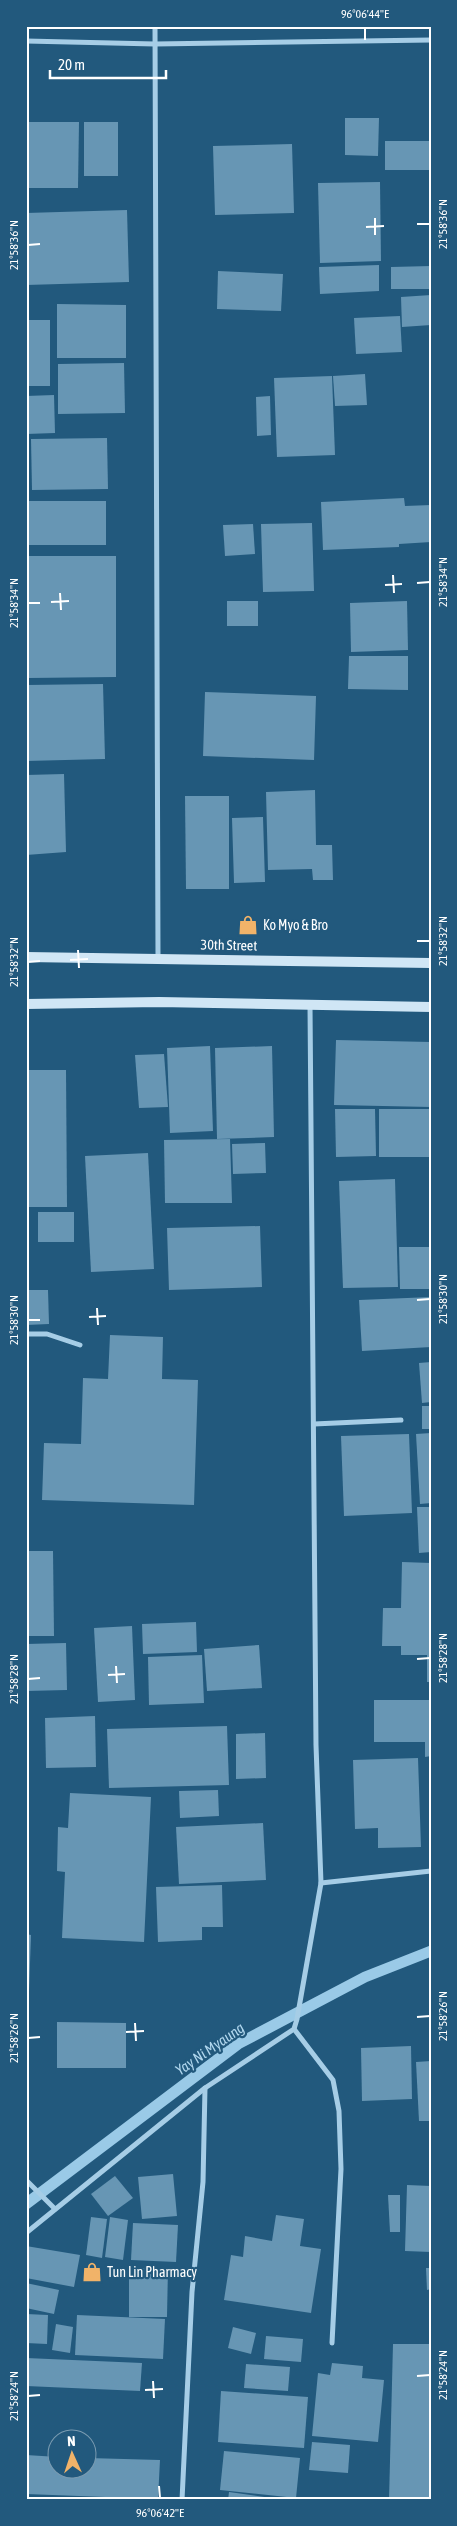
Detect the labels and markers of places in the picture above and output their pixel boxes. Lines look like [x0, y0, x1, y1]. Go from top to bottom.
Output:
shop icon: Ko Myo & Bro [237, 914, 259, 936]
place label: Ko Myo & Bro [263, 917, 328, 933]
shop icon: Tun Lin Pharmacy [81, 2261, 103, 2283]
place label: Tun Lin Pharmacy [107, 2264, 197, 2280]

